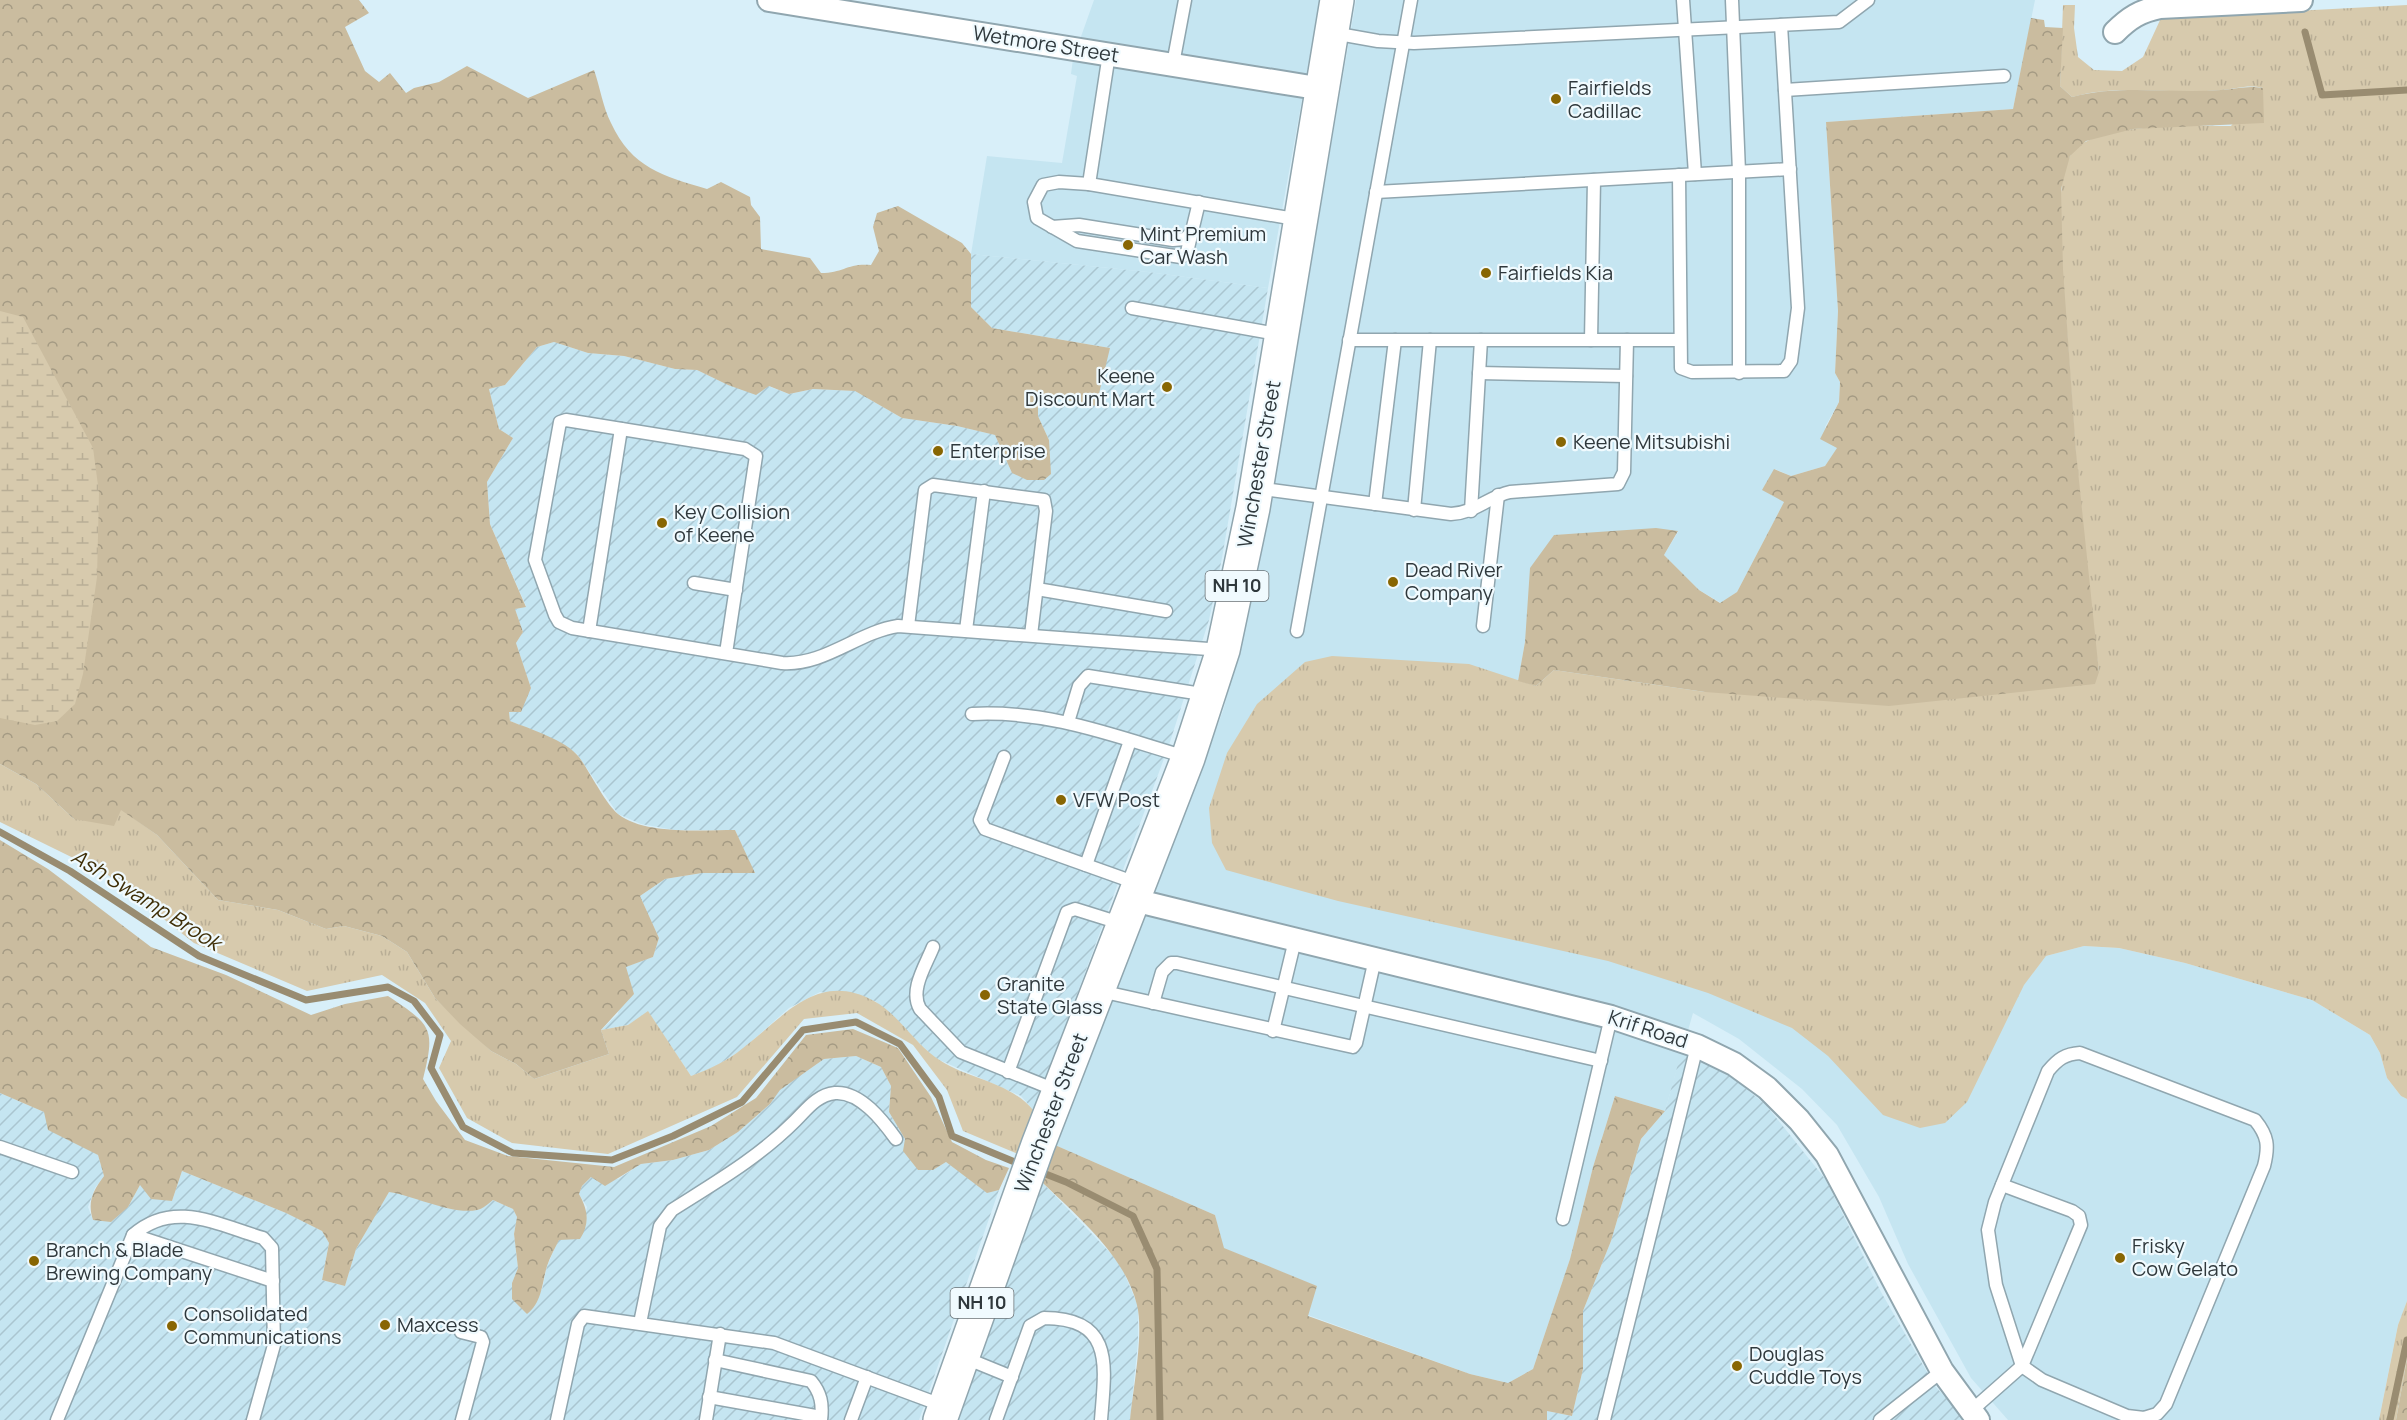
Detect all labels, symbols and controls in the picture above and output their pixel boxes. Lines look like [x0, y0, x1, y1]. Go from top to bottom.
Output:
street label: Wetmore Street [971, 19, 1121, 68]
place label: Fairfields Cadillac [1568, 74, 1651, 124]
marker: Fairfields Cadillac [1549, 92, 1563, 106]
place label: Mint Premium Car Wash [1140, 220, 1266, 270]
marker: Mint Premium Car Wash [1121, 238, 1135, 252]
place label: Fairfields Kia [1498, 259, 1613, 286]
marker: Fairfields Kia [1479, 266, 1493, 280]
place label: Keene Discount Mart [1025, 362, 1155, 412]
street label: Winchester Street [1231, 378, 1286, 550]
marker: Keene Discount Mart [1160, 380, 1174, 394]
place label: Keene Mitsubishi [1573, 428, 1730, 455]
marker: Keene Mitsubishi [1554, 435, 1568, 449]
place label: Enterprise [950, 437, 1046, 464]
marker: Enterprise [931, 444, 945, 458]
place label: Key Collision of Keene [674, 498, 790, 548]
marker: Key Collision of Keene [655, 516, 669, 530]
place label: Dead River Company [1405, 556, 1503, 606]
road number: NH 10 [1206, 571, 1268, 601]
marker: Dead River Company [1386, 575, 1400, 589]
place label: VFW Post [1073, 786, 1160, 813]
marker: VFW Post [1054, 793, 1068, 807]
water label: Ash Swamp Brook [67, 842, 229, 958]
place label: Granite State Glass [997, 970, 1103, 1020]
marker: Granite State Glass [978, 988, 992, 1002]
street label: Krif Road [1605, 1003, 1691, 1054]
street label: Winchester Street [1008, 1029, 1093, 1197]
place label: Frisky Cow Gelato [2132, 1232, 2238, 1282]
place label: Branch & Blade Brewing Company [46, 1236, 213, 1286]
marker: Frisky Cow Gelato [2113, 1251, 2127, 1265]
marker: Branch & Blade Brewing Company [27, 1254, 41, 1268]
road number: NH 10 [950, 1288, 1014, 1318]
place label: Consolidated Communications [184, 1300, 342, 1350]
place label: Maxcess [397, 1311, 479, 1338]
marker: Maxcess [378, 1318, 392, 1332]
marker: Consolidated Communications [165, 1319, 179, 1333]
place label: Douglas Cuddle Toys [1749, 1340, 1862, 1390]
marker: Douglas Cuddle Toys [1730, 1359, 1744, 1373]

